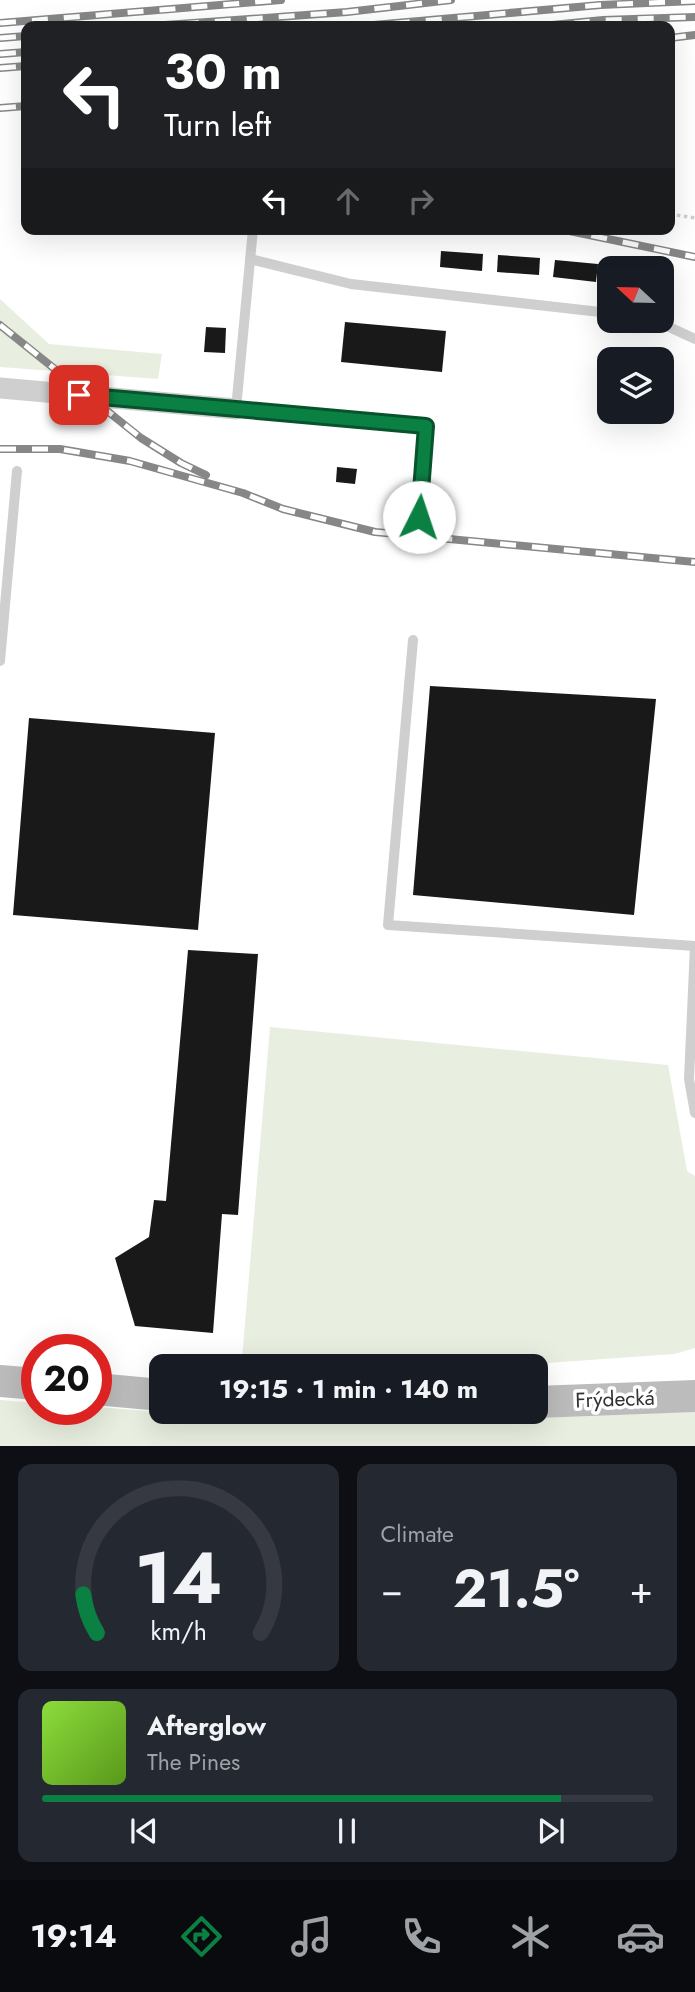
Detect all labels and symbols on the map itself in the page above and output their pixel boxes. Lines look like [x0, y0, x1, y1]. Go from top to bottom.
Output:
north arrow [597, 256, 674, 332]
pin [49, 365, 109, 425]
position arrow [382, 480, 456, 554]
speed limit sign: 20 [21, 1334, 112, 1425]
street label: Frýdecká [575, 1383, 655, 1415]

